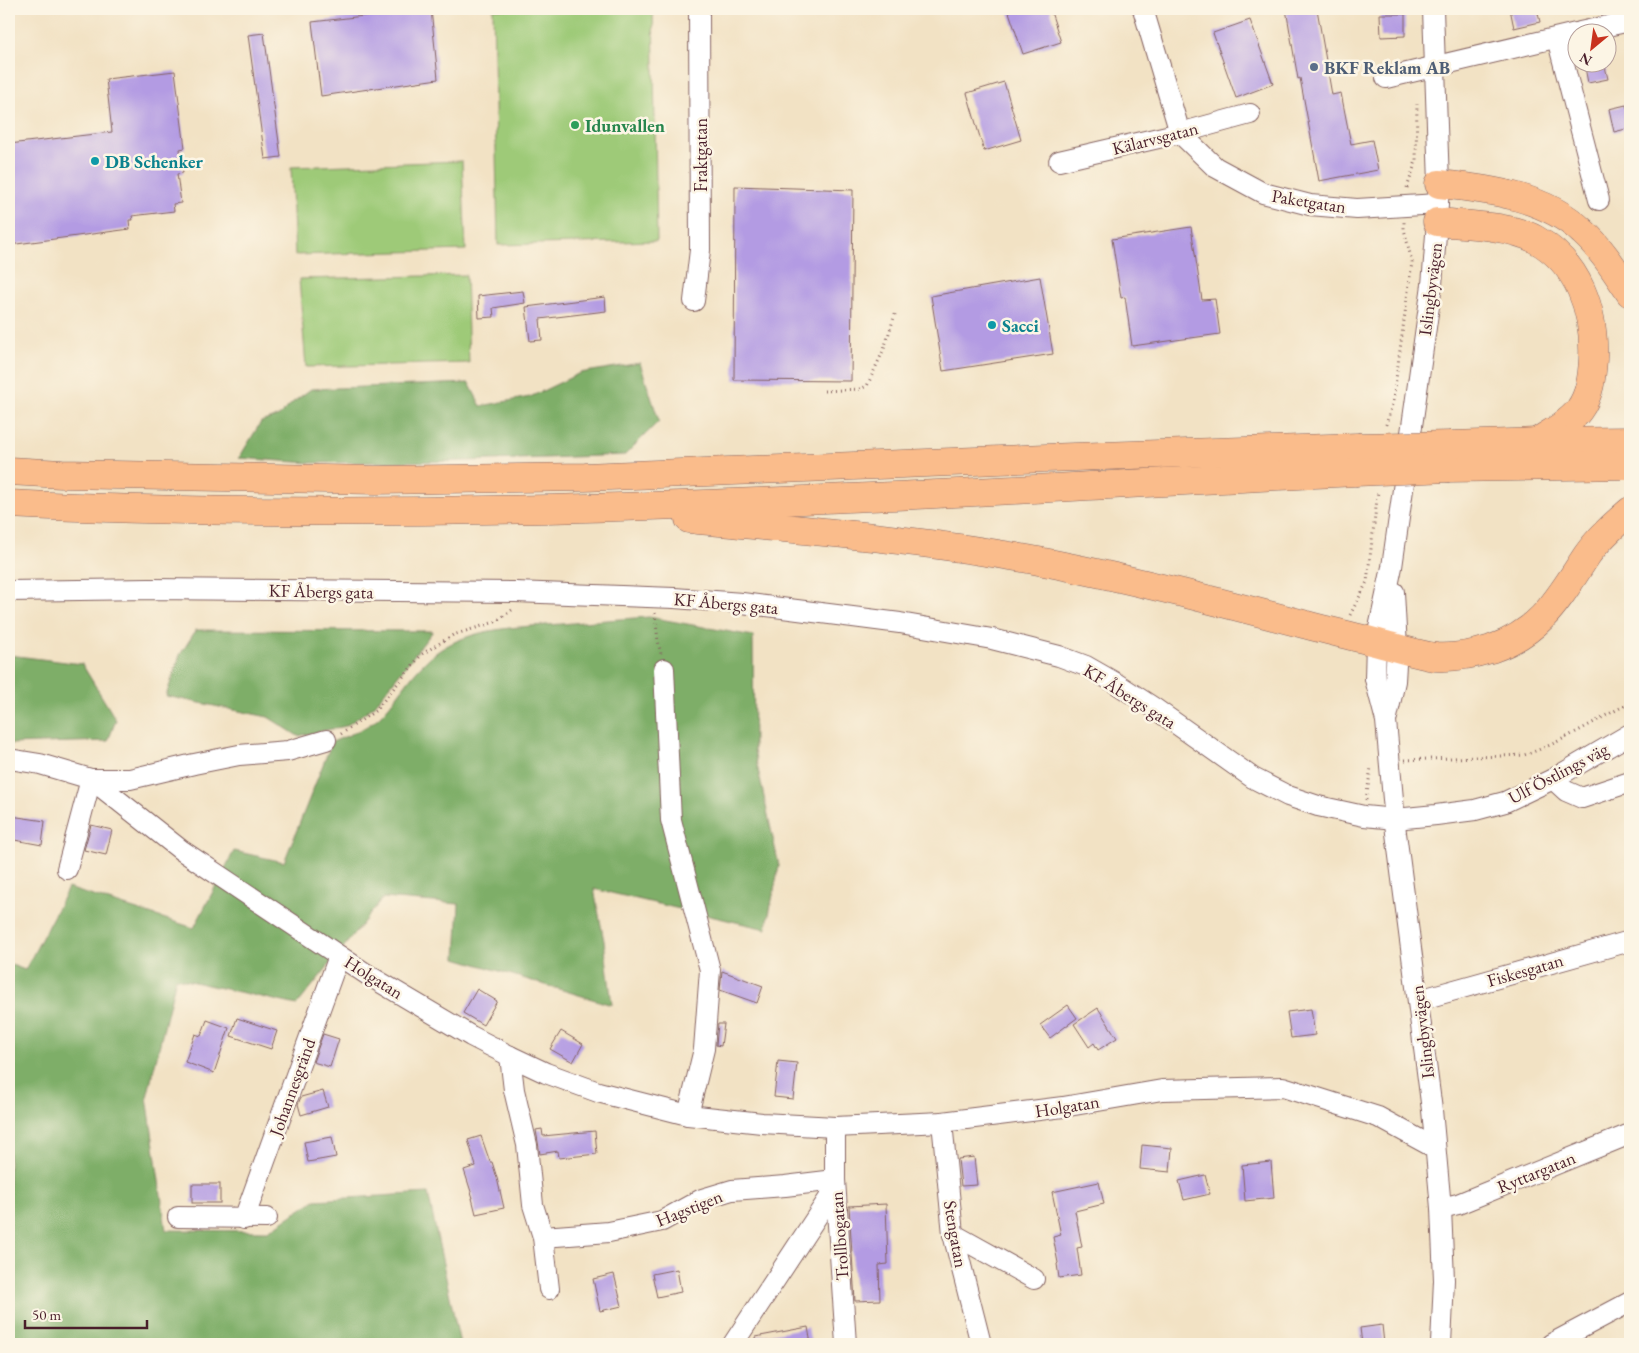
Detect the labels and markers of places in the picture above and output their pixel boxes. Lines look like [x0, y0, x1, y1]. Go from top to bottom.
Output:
place label: BKF Reklam AB [1324, 56, 1450, 79]
marker: BKF Reklam AB [1308, 61, 1320, 73]
place label: Idunvallen [585, 114, 665, 137]
marker: Idunvallen [569, 119, 581, 131]
place label: DB Schenker [105, 150, 203, 173]
marker: DB Schenker [89, 155, 101, 167]
place label: Sacci [1002, 314, 1040, 337]
marker: Sacci [986, 319, 998, 331]

